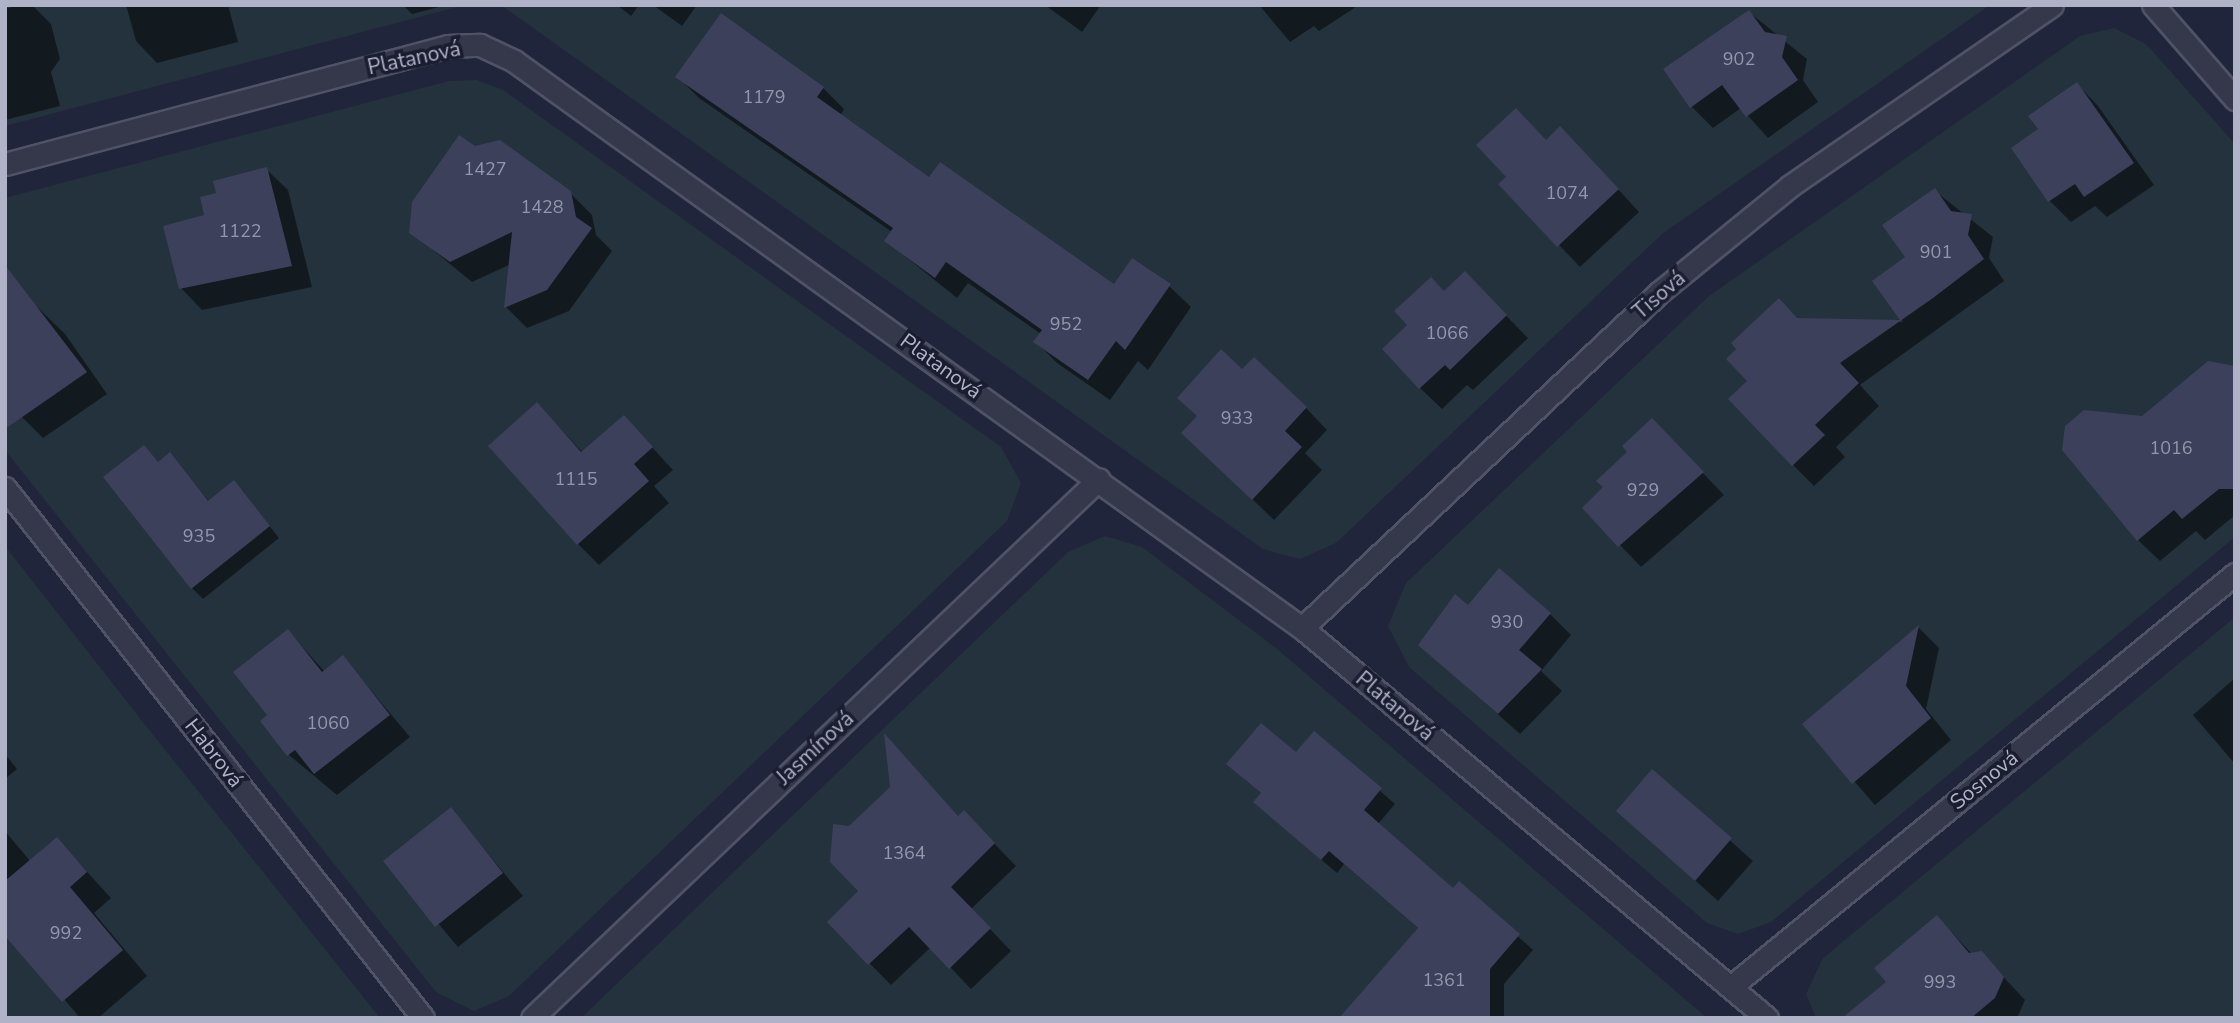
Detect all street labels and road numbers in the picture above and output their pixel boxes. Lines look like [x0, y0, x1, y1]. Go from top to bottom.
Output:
street label: Platanová [365, 36, 463, 80]
street label: Tisová [1628, 266, 1690, 324]
street label: Platanová [895, 328, 987, 404]
street label: Platanová [1351, 666, 1439, 746]
street label: Jasmínová [771, 706, 859, 790]
street label: Habrová [179, 714, 249, 792]
street label: Sosnová [1945, 745, 2023, 815]

